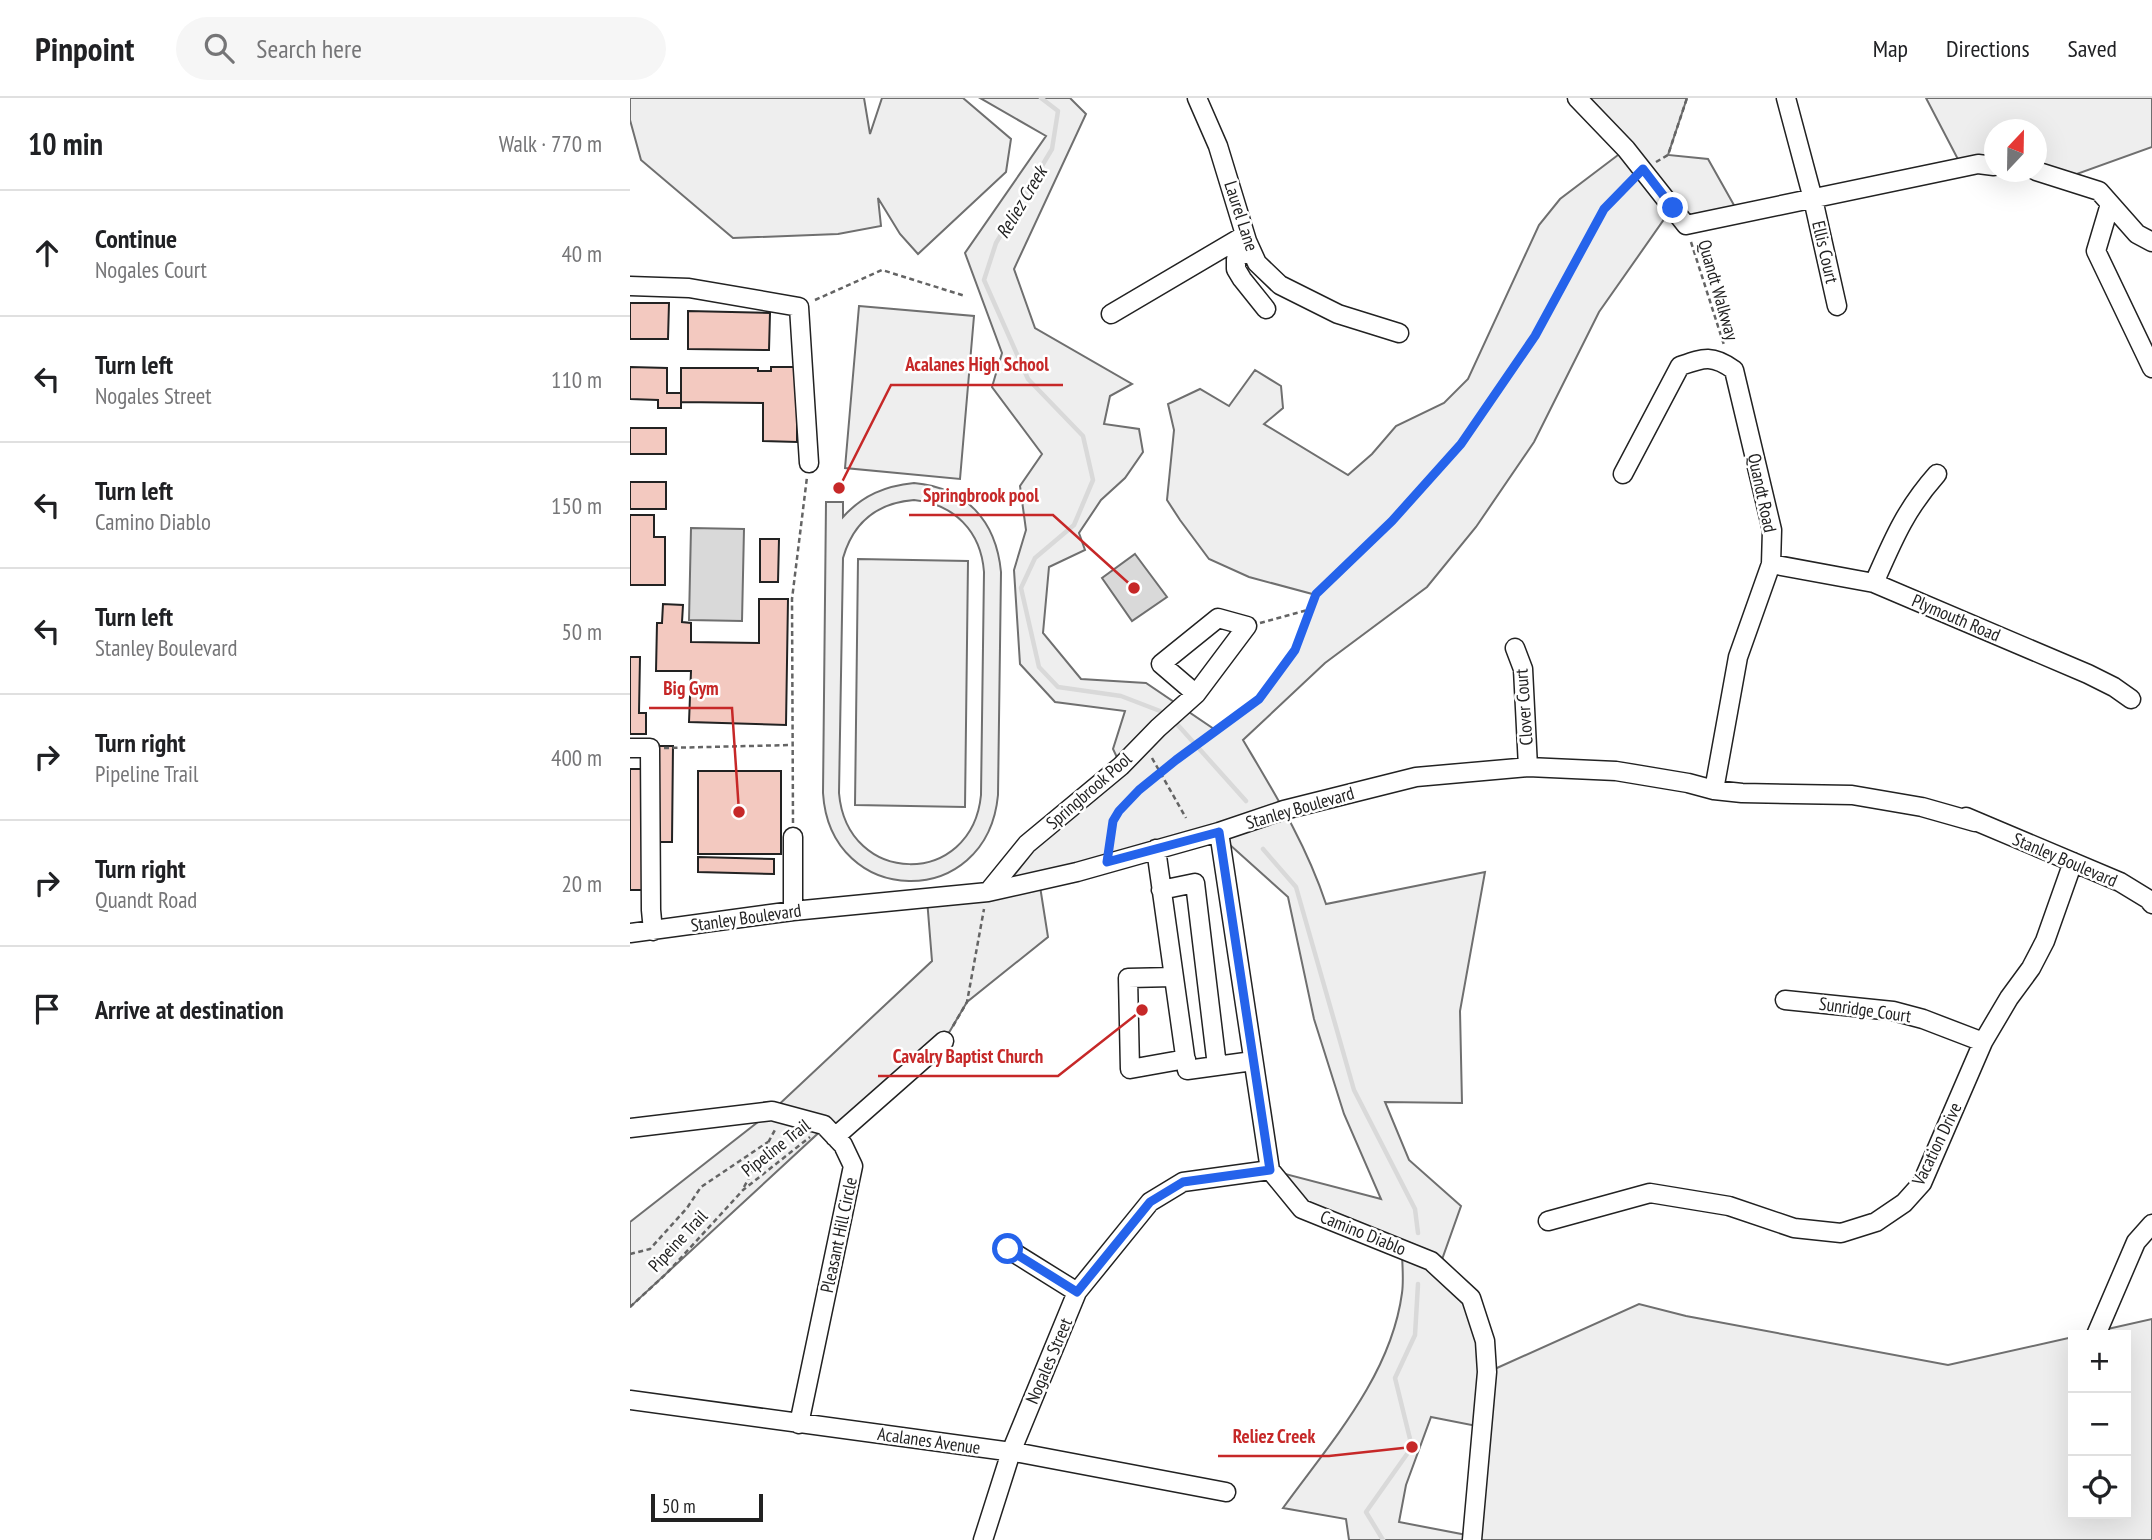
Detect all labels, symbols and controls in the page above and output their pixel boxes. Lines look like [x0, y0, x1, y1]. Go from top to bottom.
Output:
search box [176, 17, 666, 80]
text: Pinpoint [35, 27, 134, 70]
icon: search [200, 29, 238, 67]
text: Search here [256, 32, 362, 65]
text: Map [1873, 33, 1908, 64]
text: Directions [1946, 33, 2030, 64]
text: Saved [2068, 33, 2117, 64]
north arrow [1984, 119, 2047, 182]
text: 10 min [28, 124, 103, 163]
text: Walk · 770 m [499, 129, 602, 158]
water label: Reliez Creek [990, 160, 1053, 242]
street label: Laurel Lane [1219, 178, 1264, 254]
route end [1657, 192, 1688, 223]
street label: Ellis Court [1807, 218, 1844, 285]
text: Continue [95, 222, 177, 255]
icon: ahead [28, 234, 66, 272]
street label: Quandt Walkway [1693, 237, 1744, 343]
text: 40 m [561, 239, 602, 268]
text: Nogales Court [95, 255, 207, 284]
callout: Acalanes High School [891, 345, 1063, 385]
text: Turn left [95, 348, 173, 381]
text: Acalanes High School [904, 352, 1049, 376]
icon: left [28, 360, 66, 398]
text: 110 m [551, 365, 602, 394]
text: Nogales Street [95, 381, 212, 410]
street label: Quandt Road [1743, 451, 1782, 534]
text: Turn left [95, 474, 173, 507]
callout: Springbrook pool [909, 475, 1053, 515]
text: Springbrook pool [923, 483, 1039, 507]
icon: left [28, 486, 66, 524]
text: 150 m [551, 491, 602, 520]
text: Camino Diablo [95, 507, 211, 536]
street label: Plymouth Road [1909, 589, 2004, 646]
text: Turn left [95, 600, 173, 633]
icon: left [28, 612, 66, 650]
text: 50 m [561, 617, 602, 646]
text: Stanley Boulevard [95, 633, 237, 662]
callout: Big Gym [649, 668, 732, 708]
street label: Clover Court [1509, 668, 1538, 746]
text: Big Gym [663, 676, 719, 700]
text: Turn right [95, 726, 186, 759]
icon: right [28, 738, 66, 776]
text: 400 m [551, 743, 602, 772]
street label: Springbrook Pool [1041, 747, 1137, 834]
text: Pipeline Trail [95, 759, 198, 788]
street label: Stanley Boulevard [1243, 781, 1357, 834]
street label: Stanley Boulevard [2009, 827, 2121, 892]
text: Turn right [95, 852, 186, 885]
icon: right [28, 864, 66, 902]
text: 20 m [561, 869, 602, 898]
text: Quandt Road [95, 885, 197, 914]
street label: Stanley Boulevard [689, 898, 803, 937]
icon: arrive [28, 990, 66, 1028]
street label: Sunridge Court [1818, 992, 1913, 1027]
text: Arrive at destination [95, 993, 284, 1026]
callout: Cavalry Baptist Church [878, 1036, 1058, 1076]
text: Cavalry Baptist Church [893, 1044, 1043, 1068]
street label: Vacation Drive [1906, 1099, 1966, 1190]
street label: Pipeline Trail [737, 1113, 815, 1182]
street label: Pleasant Hill Circle [815, 1175, 862, 1295]
street label: Pipeine Trail [643, 1204, 713, 1277]
street label: Camino Diablo [1317, 1205, 1410, 1260]
route start [992, 1233, 1023, 1264]
street label: Nogales Street [1020, 1314, 1077, 1407]
map controls [2068, 1330, 2131, 1519]
button: + [2068, 1330, 2131, 1393]
button: − [2068, 1393, 2131, 1456]
callout: Reliez Creek [1218, 1416, 1329, 1456]
street label: Acalanes Avenue [876, 1422, 982, 1459]
text: Reliez Creek [1233, 1424, 1315, 1448]
button: locate [2068, 1456, 2131, 1519]
scale bar [651, 1491, 763, 1523]
text: 50 m [662, 1494, 696, 1518]

